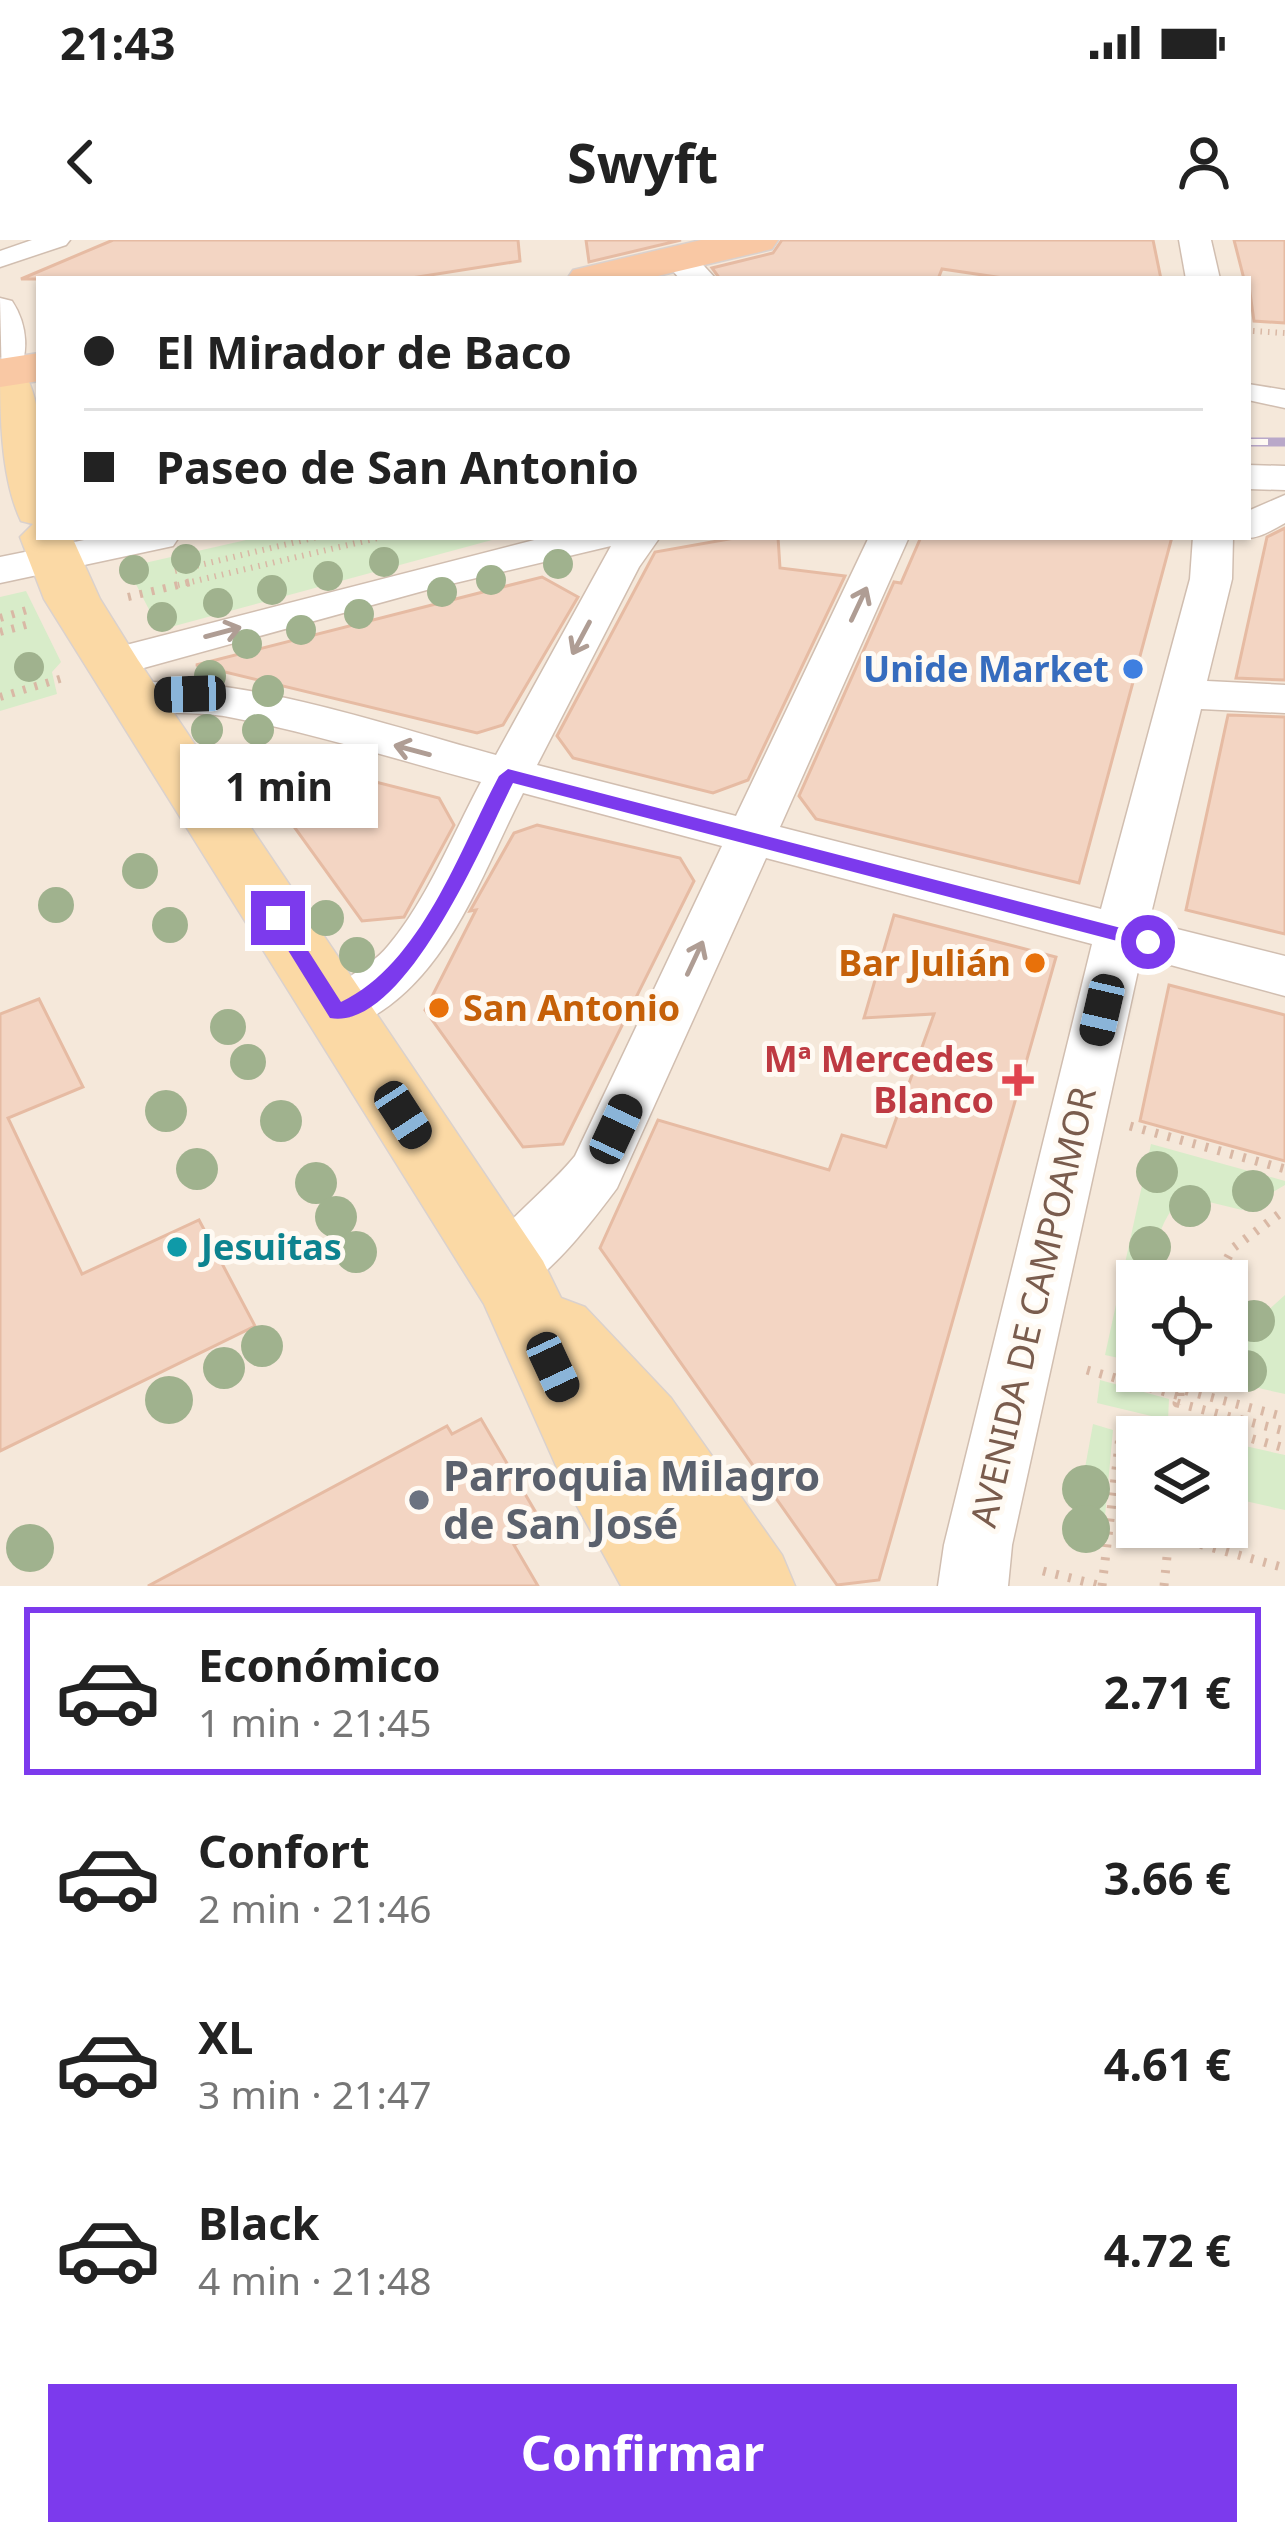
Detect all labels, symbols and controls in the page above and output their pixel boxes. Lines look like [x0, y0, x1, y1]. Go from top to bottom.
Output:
text: 21:43 [60, 12, 176, 73]
text: Swyft [567, 125, 718, 199]
icon: back [48, 129, 114, 195]
icon: person [1171, 129, 1237, 195]
text: El Mirador de Baco [156, 321, 572, 382]
text: Paseo de San Antonio [156, 436, 639, 497]
one-way arrow [849, 587, 871, 623]
one-way arrow [204, 619, 242, 641]
one-way arrow [569, 619, 592, 654]
place label: Unide Market [863, 644, 1109, 693]
marker: Unide Market [1120, 656, 1146, 682]
car [153, 675, 227, 713]
one-way arrow [393, 738, 431, 760]
callout: 1 min [179, 744, 377, 828]
text: 1 min [225, 759, 333, 812]
route end [251, 891, 305, 945]
route start [1121, 915, 1175, 969]
place label: Bar Julián [838, 938, 1011, 987]
one-way arrow [685, 941, 707, 977]
marker: Bar Julián [1022, 950, 1048, 976]
car [1076, 971, 1128, 1049]
place label: San Antonio [463, 983, 680, 1032]
marker: San Antonio [426, 995, 452, 1021]
place label: Mª Mercedes Blanco [764, 1034, 994, 1124]
marker: Mª Mercedes Blanco [1005, 1067, 1031, 1093]
car [368, 1075, 438, 1155]
street label: AVENIDA DE CAMPOAMOR [958, 1082, 1107, 1532]
car [584, 1089, 648, 1169]
place label: Jesuitas [198, 1222, 342, 1271]
marker: Jesuitas [164, 1234, 190, 1260]
map controls [1116, 1260, 1248, 1548]
button: locate [1116, 1260, 1248, 1392]
car [521, 1327, 585, 1407]
button: layers [1116, 1416, 1248, 1548]
place label: Parroquia Milagro de San José [443, 1446, 820, 1551]
marker: Parroquia Milagro de San José [406, 1487, 432, 1513]
text: Económico [198, 1634, 441, 1695]
icon: car [54, 1637, 162, 1745]
text: 2.71 € [1104, 1661, 1231, 1722]
text: 1 min · 21:45 [198, 1695, 432, 1748]
text: Confort [198, 1820, 369, 1881]
icon: car [54, 1823, 162, 1931]
text: 3.66 € [1104, 1847, 1231, 1908]
text: 2 min · 21:46 [198, 1881, 432, 1934]
text: XL [198, 2006, 253, 2067]
icon: car [54, 2009, 162, 2117]
text: 4.61 € [1104, 2033, 1231, 2094]
text: 3 min · 21:47 [198, 2067, 432, 2120]
text: Black [198, 2192, 319, 2253]
icon: car [54, 2195, 162, 2303]
text: 4.72 € [1104, 2219, 1231, 2280]
text: 4 min · 21:48 [198, 2253, 432, 2306]
button: Confirmar [48, 2384, 1237, 2522]

